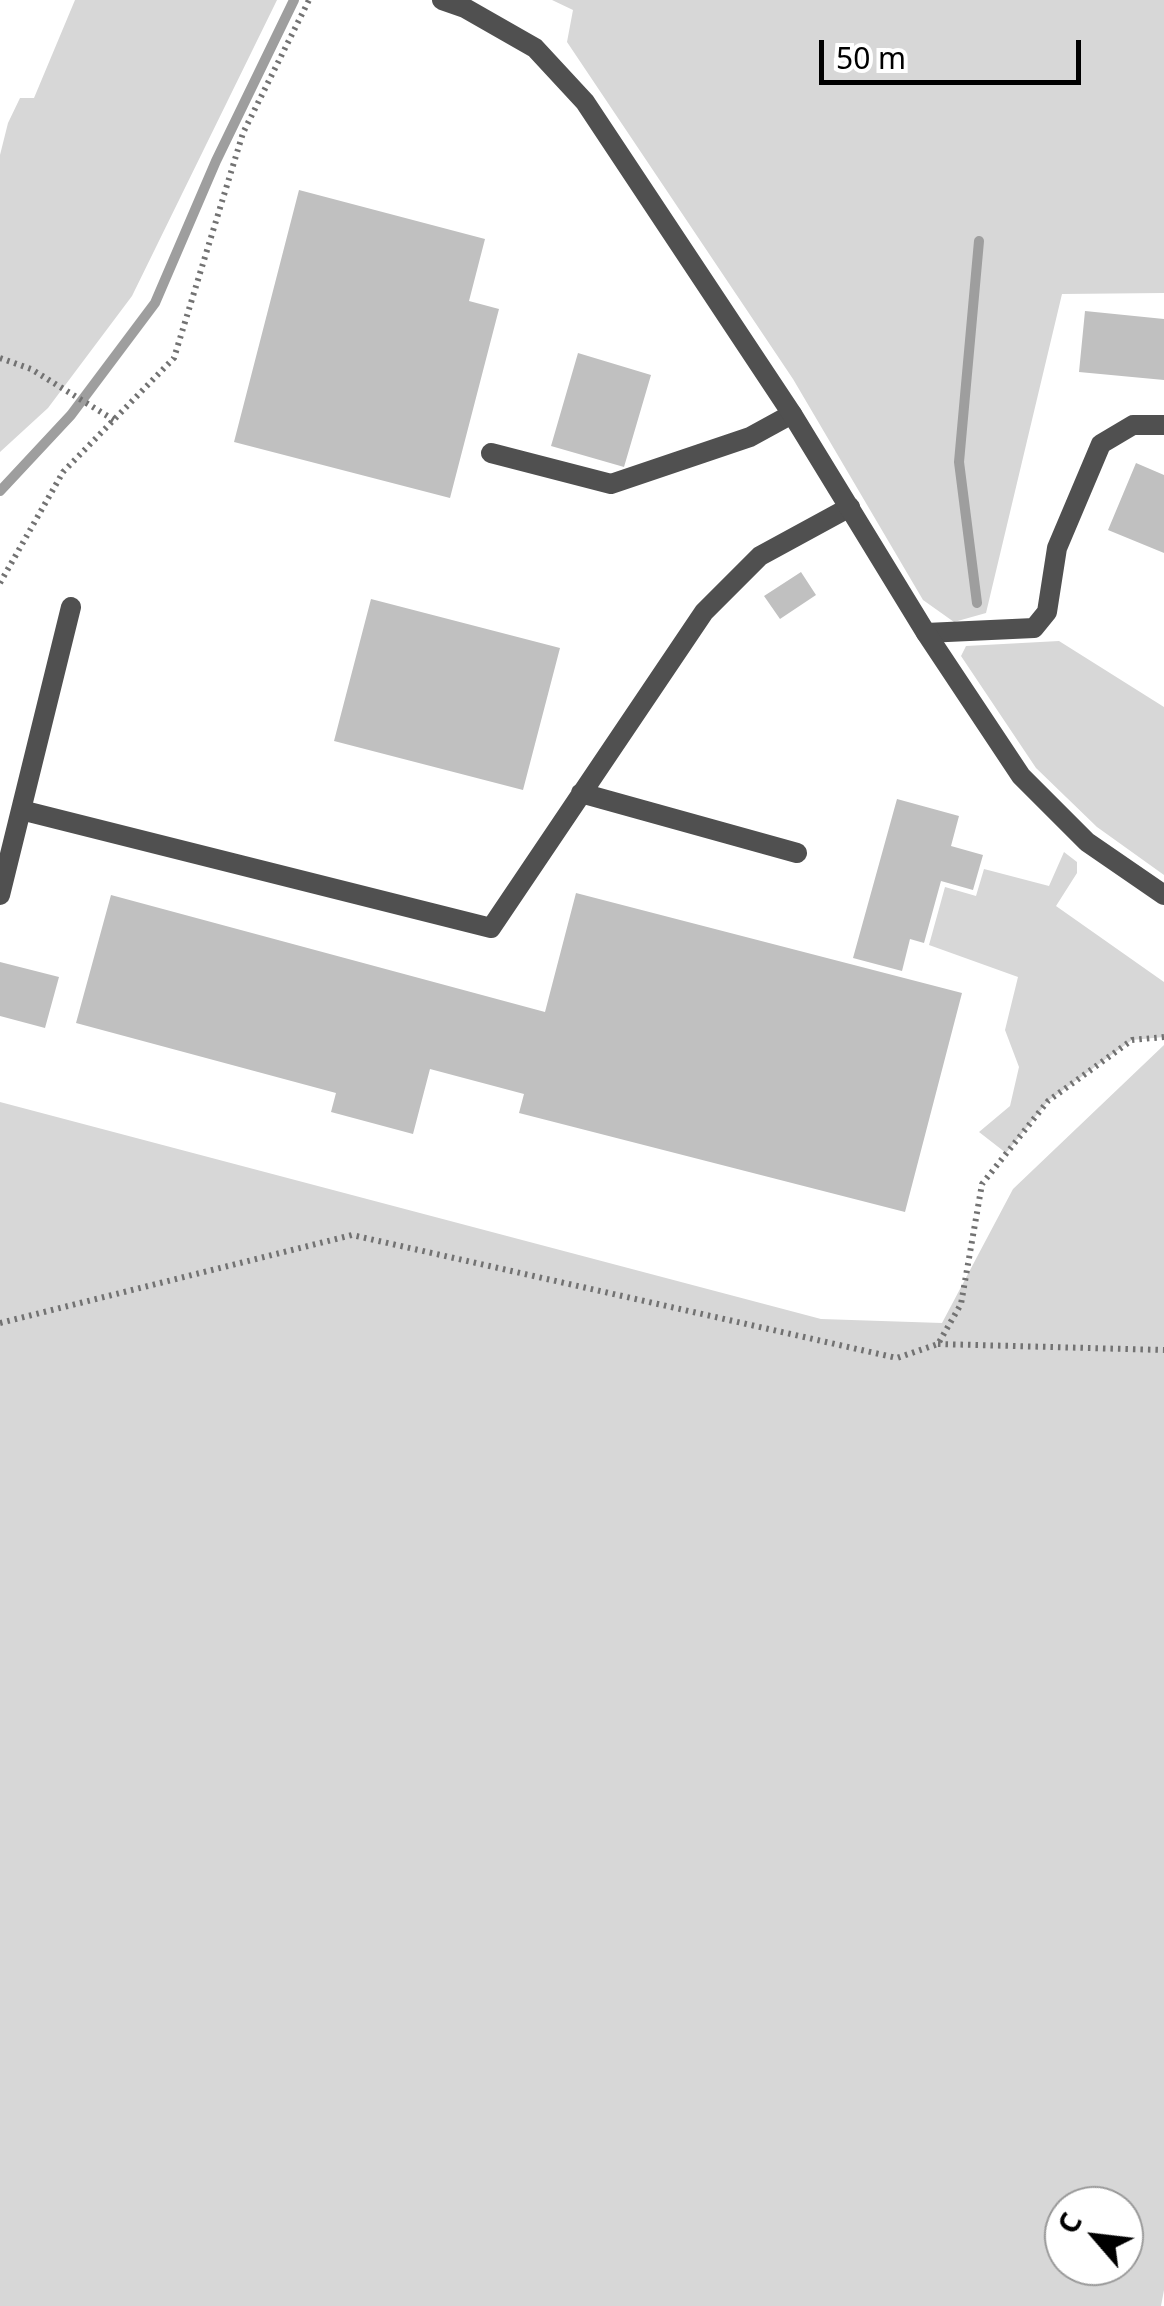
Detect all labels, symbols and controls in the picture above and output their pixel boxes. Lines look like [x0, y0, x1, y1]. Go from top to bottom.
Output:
scale bar [824, 20, 1086, 82]
text: 50 m [836, 37, 906, 78]
north arrow [1044, 2186, 1144, 2286]
text: С [1048, 2206, 1090, 2240]

